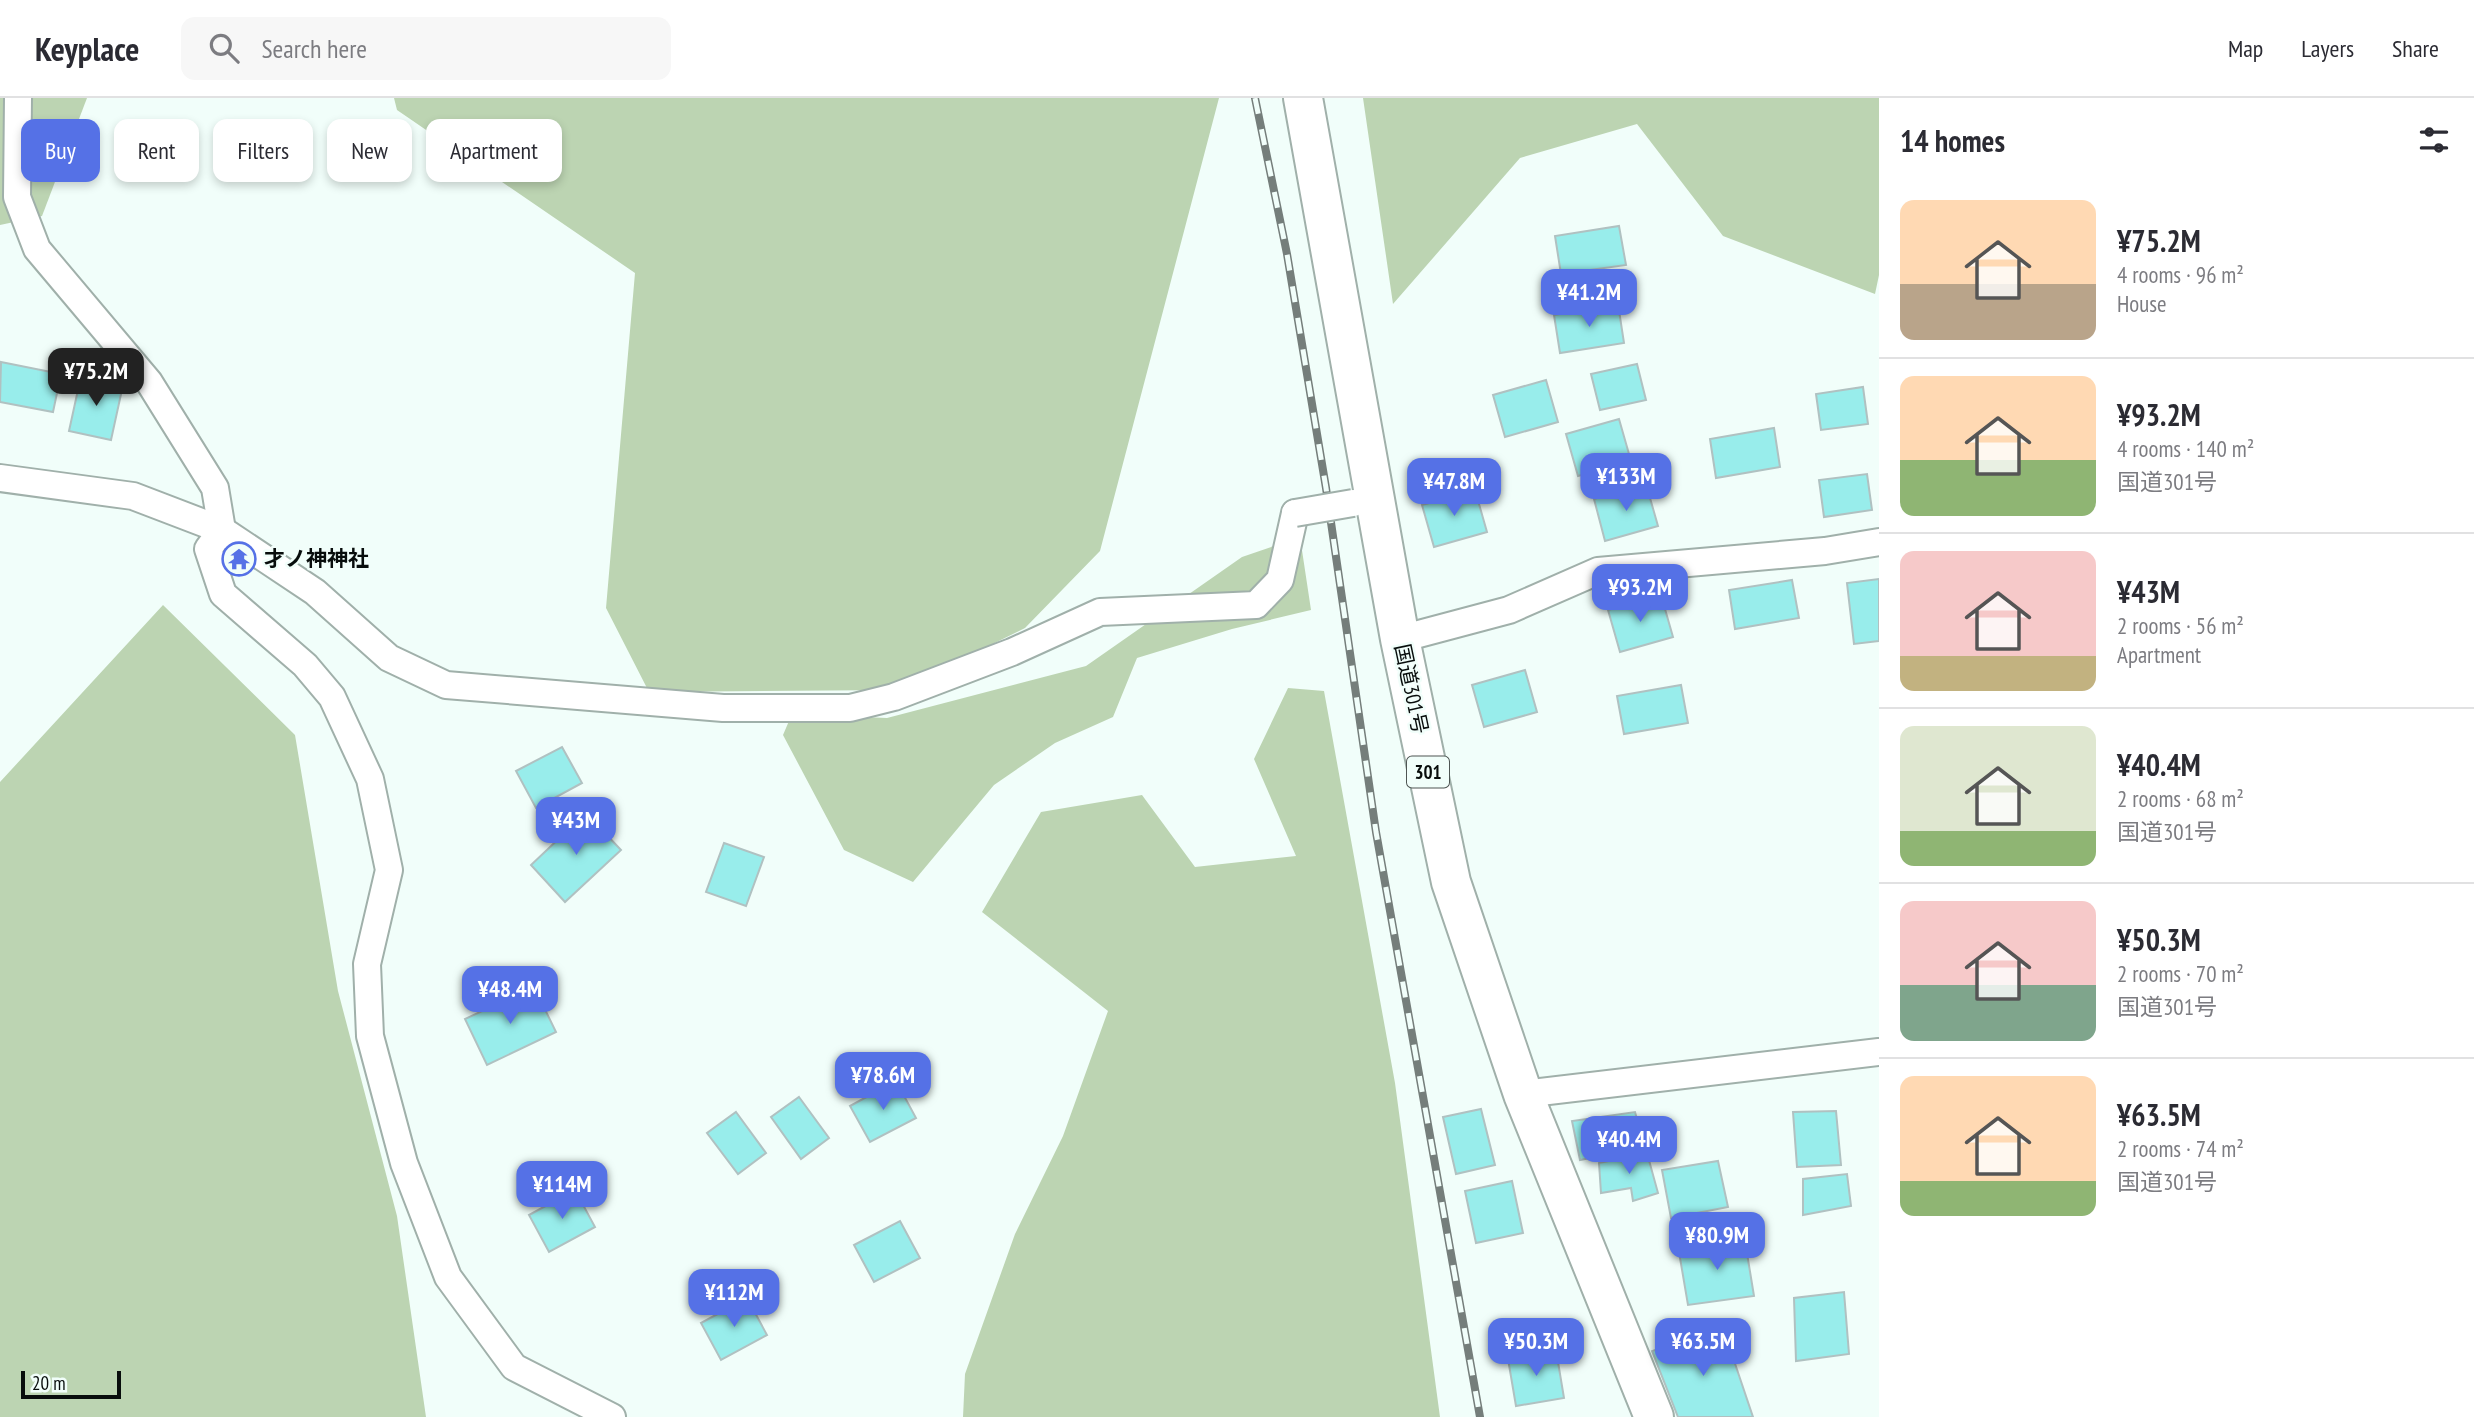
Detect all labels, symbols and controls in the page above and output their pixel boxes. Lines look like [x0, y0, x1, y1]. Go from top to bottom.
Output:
search box [181, 17, 671, 80]
text: Keyplace [35, 27, 139, 70]
icon: search [205, 29, 243, 67]
text: Search here [261, 32, 367, 65]
text: Map [2228, 33, 2263, 64]
text: Layers [2301, 33, 2354, 64]
text: Share [2392, 33, 2439, 64]
chip: Buy [21, 119, 100, 182]
chip: Rent [114, 119, 199, 182]
chip: Filters [213, 119, 313, 182]
chip: New [327, 119, 412, 182]
chip: Apartment [426, 119, 562, 182]
text: 14 homes [1900, 121, 2005, 160]
icon: filters [2415, 121, 2453, 159]
text: ¥75.2M [2117, 221, 2201, 260]
icon: home [1956, 228, 2040, 312]
text: 4 rooms · 96 m² [2117, 260, 2244, 289]
pin: ¥41.2M [1532, 270, 1646, 329]
text: ¥41.2M [1557, 277, 1621, 306]
text: House [2117, 289, 2167, 318]
pin: ¥75.2M [39, 348, 153, 408]
text: ¥75.2M [64, 356, 128, 385]
text: ¥93.2M [2117, 395, 2201, 434]
icon: home [1956, 404, 2040, 488]
text: 4 rooms · 140 m² [2117, 434, 2254, 463]
pin: ¥133M [1577, 454, 1675, 513]
pin: ¥47.8M [1397, 458, 1511, 518]
text: ¥133M [1596, 461, 1656, 490]
text: ¥47.8M [1423, 466, 1485, 495]
text: 国道301号 [2117, 467, 2217, 496]
temple icon: 才ノ神神社 [220, 540, 258, 578]
place label: 才ノ神神社 [264, 545, 369, 572]
pin: ¥93.2M [1583, 564, 1697, 624]
text: ¥93.2M [1608, 572, 1672, 601]
text: ¥43M [2117, 572, 2180, 611]
icon: home [1956, 579, 2040, 663]
text: 2 rooms · 56 m² [2117, 611, 2244, 640]
text: Apartment [2117, 640, 2201, 669]
street label: 国道301号 [1389, 641, 1434, 736]
text: ¥40.4M [2117, 745, 2201, 784]
icon: home [1956, 754, 2040, 838]
road number: 301 [1407, 757, 1449, 788]
text: 2 rooms · 68 m² [2117, 784, 2244, 813]
pin: ¥43M [535, 798, 617, 857]
text: ¥43M [552, 805, 600, 834]
text: 国道301号 [2117, 817, 2217, 846]
text: ¥50.3M [2117, 920, 2201, 959]
icon: home [1956, 929, 2040, 1013]
text: 2 rooms · 70 m² [2117, 959, 2244, 988]
pin: ¥48.4M [453, 967, 567, 1026]
text: ¥48.4M [478, 974, 542, 1003]
text: 国道301号 [2117, 992, 2217, 1021]
pin: ¥78.6M [826, 1052, 940, 1112]
text: ¥78.6M [851, 1060, 915, 1089]
text: ¥63.5M [2117, 1095, 2201, 1134]
icon: home [1956, 1104, 2040, 1188]
pin: ¥40.4M [1572, 1116, 1686, 1176]
text: ¥40.4M [1597, 1124, 1661, 1153]
text: 2 rooms · 74 m² [2117, 1134, 2244, 1163]
pin: ¥114M [513, 1162, 611, 1221]
text: 国道301号 [2117, 1167, 2217, 1196]
text: ¥114M [532, 1169, 592, 1198]
pin: ¥80.9M [1660, 1212, 1774, 1272]
text: ¥80.9M [1685, 1220, 1749, 1249]
pin: ¥112M [685, 1270, 783, 1329]
text: ¥112M [704, 1277, 764, 1306]
pin: ¥50.3M [1479, 1318, 1593, 1378]
pin: ¥63.5M [1646, 1318, 1760, 1378]
text: ¥50.3M [1504, 1326, 1568, 1355]
text: ¥63.5M [1671, 1326, 1735, 1355]
scale bar [21, 1368, 121, 1400]
text: 20 m [32, 1371, 66, 1395]

